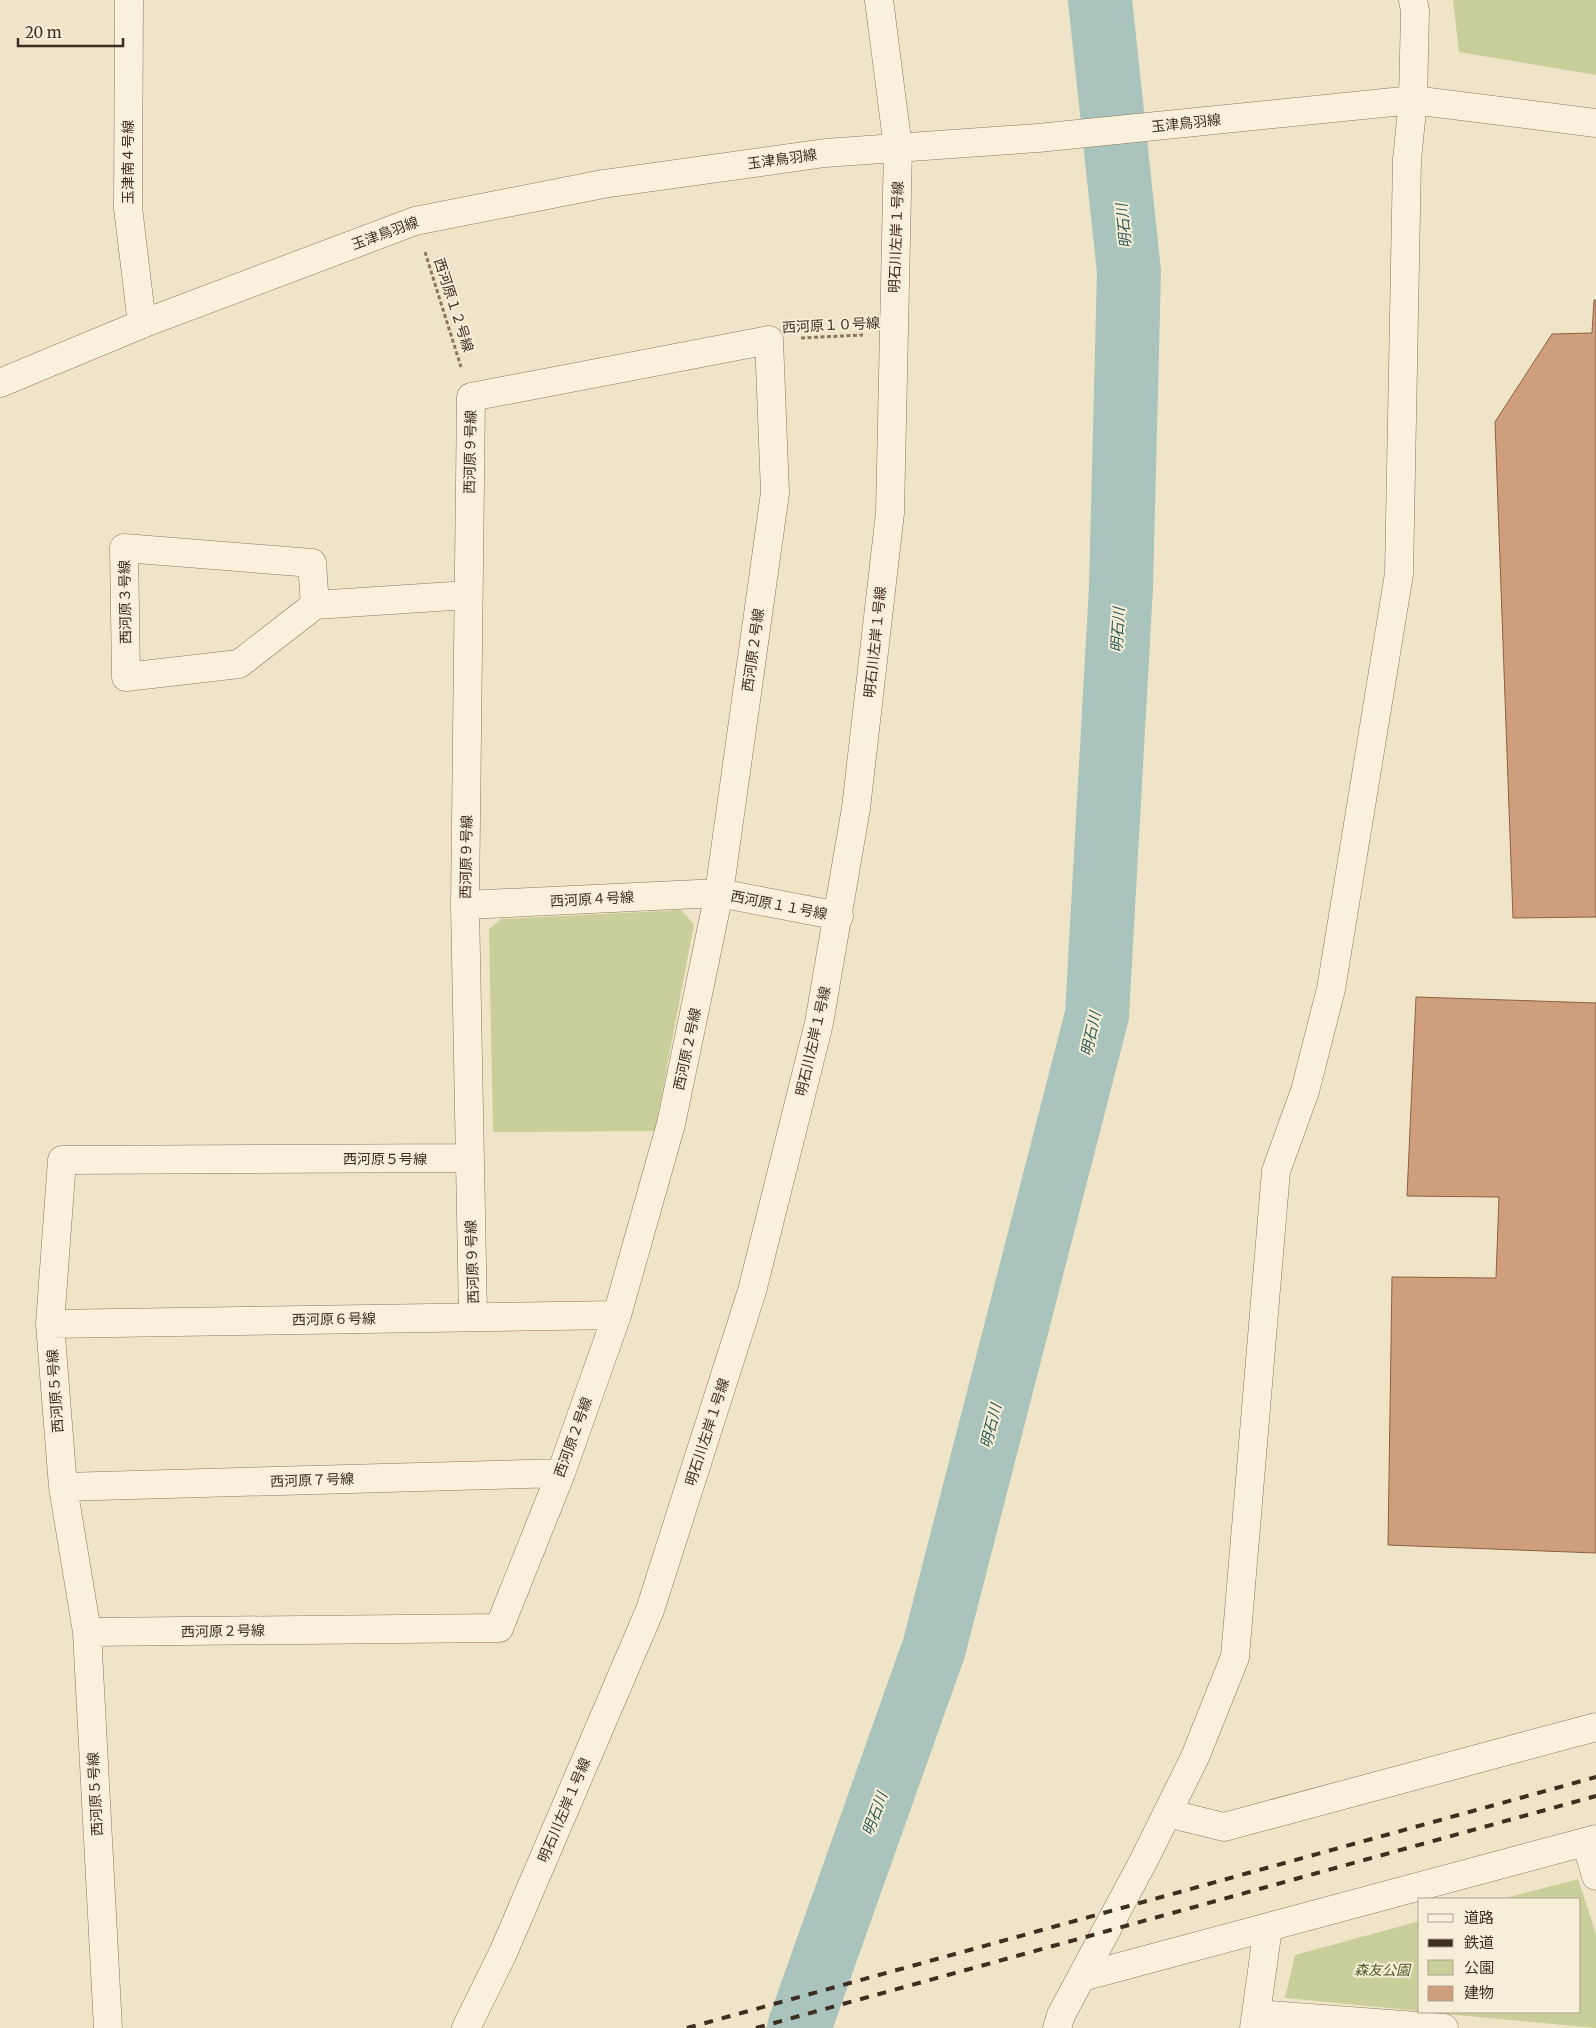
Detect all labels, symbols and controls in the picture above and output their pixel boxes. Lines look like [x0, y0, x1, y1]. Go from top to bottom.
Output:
scale bar [18, 15, 122, 47]
text: 20 m [25, 23, 62, 42]
street label: 玉津鳥羽線 [1150, 110, 1222, 136]
street label: 玉津南４号線 [119, 120, 137, 204]
street label: 玉津鳥羽線 [746, 145, 818, 173]
street label: 明石川左岸１号線 [885, 181, 907, 293]
water label: 明石川 [1111, 201, 1135, 249]
street label: 玉津鳥羽線 [349, 213, 421, 253]
street label: 西河原１２号線 [430, 256, 478, 354]
street label: 西河原１０号線 [782, 313, 880, 337]
street label: 西河原９号線 [460, 410, 480, 494]
street label: 西河原３号線 [115, 560, 135, 644]
street label: 明石川左岸１号線 [860, 585, 890, 699]
water label: 明石川 [1107, 605, 1128, 653]
street label: 西河原２号線 [738, 607, 768, 693]
street label: 西河原９号線 [456, 815, 476, 899]
street label: 西河原１１号線 [729, 887, 829, 923]
street label: 西河原４号線 [550, 888, 634, 910]
street label: 明石川左岸１号線 [792, 984, 834, 1098]
street label: 西河原２号線 [669, 1006, 705, 1092]
water label: 明石川 [1077, 1008, 1105, 1058]
street label: 西河原５号線 [343, 1150, 427, 1168]
street label: 西河原９号線 [462, 1220, 482, 1304]
street label: 西河原６号線 [292, 1309, 376, 1329]
street label: 西河原５号線 [43, 1348, 67, 1434]
street label: 明石川左岸１号線 [681, 1376, 733, 1488]
street label: 西河原２号線 [550, 1394, 596, 1480]
water label: 明石川 [976, 1400, 1006, 1450]
street label: 西河原７号線 [270, 1470, 354, 1490]
street label: 西河原２号線 [181, 1621, 265, 1641]
street label: 西河原５号線 [84, 1752, 106, 1836]
street label: 明石川左岸１号線 [534, 1755, 594, 1865]
water label: 明石川 [858, 1788, 892, 1838]
legend [1418, 1898, 1581, 2013]
text: 道路 [1464, 1908, 1494, 1927]
text: 鉄道 [1464, 1933, 1494, 1952]
text: 公園 [1464, 1958, 1494, 1977]
park label: 森友公園 [1354, 1961, 1412, 1979]
text: 建物 [1464, 1983, 1494, 2002]

